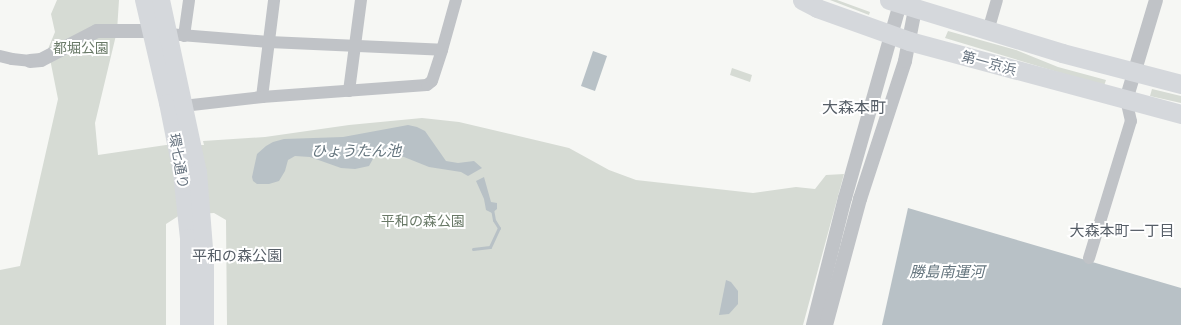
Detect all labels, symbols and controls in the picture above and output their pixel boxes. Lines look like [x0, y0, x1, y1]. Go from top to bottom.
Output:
park label: 都堀公園 [53, 40, 109, 56]
street label: 第一京浜 [960, 48, 1018, 78]
district label: 大森本町 [822, 98, 886, 118]
street label: 環七通り [166, 132, 192, 190]
water label: ひょうたん池 [311, 143, 401, 161]
park label: 平和の森公園 [381, 213, 465, 229]
district label: 大森本町一丁目 [1070, 223, 1174, 241]
district label: 平和の森公園 [192, 248, 282, 266]
water label: 勝島南運河 [910, 264, 984, 282]

